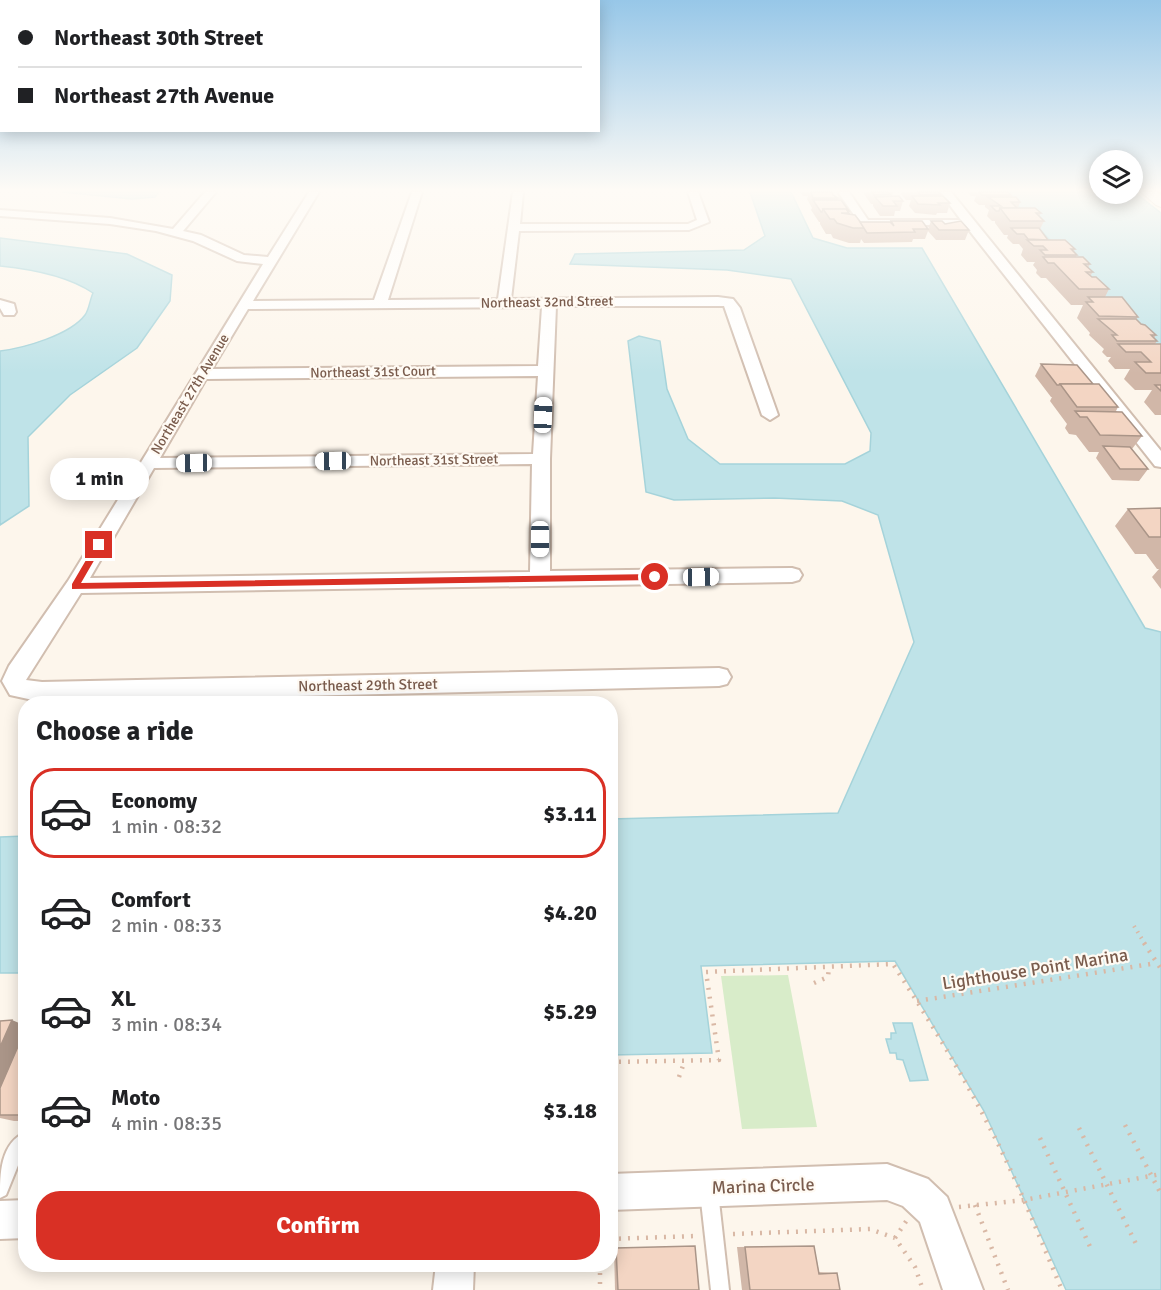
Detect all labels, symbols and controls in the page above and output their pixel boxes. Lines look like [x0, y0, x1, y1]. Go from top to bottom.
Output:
text: Northeast 30th Street [54, 24, 263, 51]
text: Northeast 27th Avenue [54, 82, 274, 109]
map controls [1089, 150, 1143, 204]
button: layers [1089, 150, 1143, 204]
street label: Northeast 32nd Street [481, 292, 614, 312]
street label: Northeast 27th Avenue [147, 331, 233, 457]
street label: Northeast 31st Court [310, 362, 436, 382]
car [533, 397, 553, 433]
street label: Northeast 31st Street [370, 450, 499, 470]
car [315, 452, 351, 470]
car [176, 454, 212, 472]
callout: 1 min [50, 458, 148, 500]
text: 1 min [75, 466, 124, 491]
car [531, 521, 549, 557]
route end [85, 531, 112, 558]
route start [641, 563, 668, 590]
car [683, 568, 719, 586]
street label: Northeast 29th Street [298, 675, 438, 695]
text: Choose a ride [36, 715, 194, 748]
icon: car [39, 786, 93, 840]
text: Economy [111, 787, 197, 814]
text: $3.11 [543, 800, 597, 827]
text: 1 min · 08:32 [111, 814, 222, 839]
icon: car [39, 885, 93, 939]
text: Comfort [111, 886, 191, 913]
text: $4.20 [543, 899, 597, 926]
text: 2 min · 08:33 [111, 913, 222, 938]
street label: Lighthouse Point Marina [941, 943, 1129, 995]
icon: car [39, 984, 93, 1038]
text: XL [111, 985, 136, 1012]
text: $5.29 [543, 998, 597, 1025]
text: 3 min · 08:34 [111, 1012, 222, 1037]
icon: car [39, 1083, 93, 1137]
text: Moto [111, 1084, 160, 1111]
text: $3.18 [543, 1097, 597, 1124]
text: 4 min · 08:35 [111, 1111, 222, 1136]
street label: Marina Circle [711, 1173, 815, 1199]
button: Confirm [36, 1191, 600, 1260]

